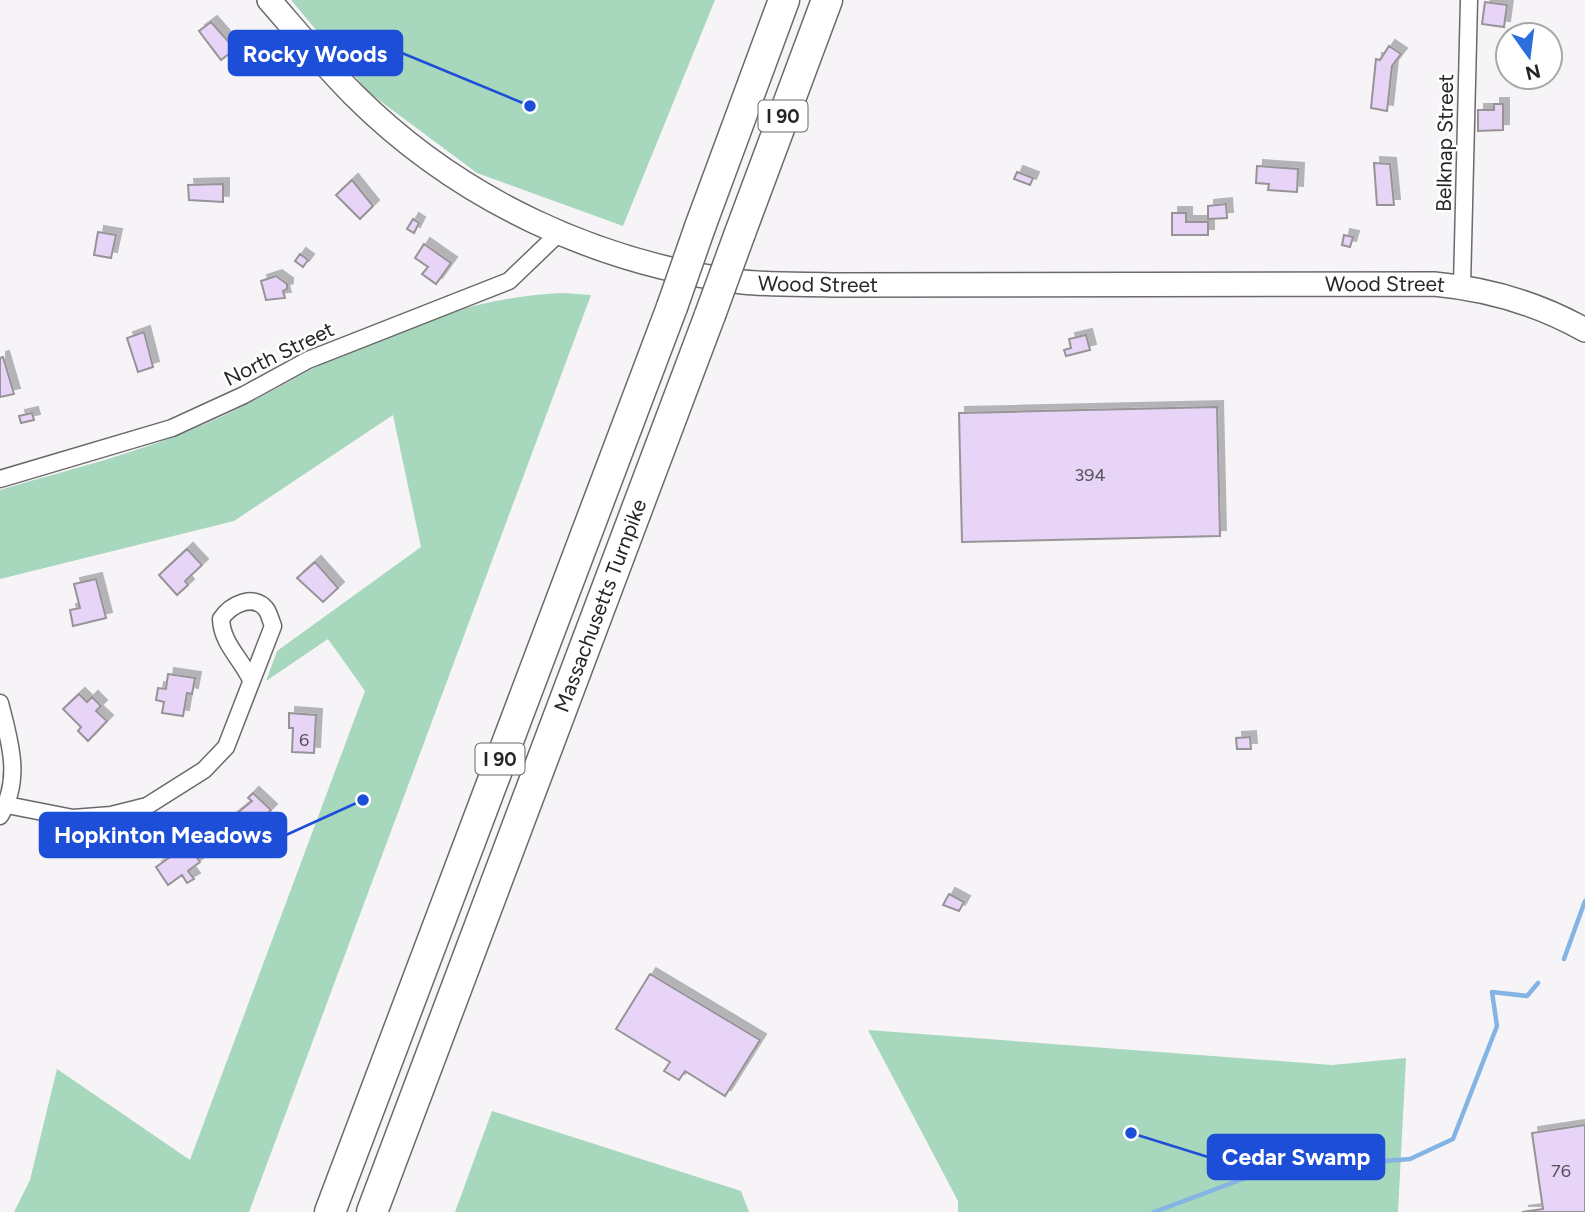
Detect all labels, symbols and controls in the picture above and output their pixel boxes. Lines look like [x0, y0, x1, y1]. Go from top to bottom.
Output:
north arrow [1494, 21, 1564, 91]
callout: Rocky Woods [229, 31, 402, 75]
text: Rocky Woods [243, 40, 388, 68]
text: N [1523, 59, 1543, 85]
street label: Belknap Street [1431, 74, 1458, 212]
road number: I 90 [758, 100, 808, 132]
street label: Wood Street [757, 270, 878, 297]
street label: Wood Street [1325, 271, 1446, 297]
street label: North Street [220, 316, 338, 391]
house number: 394 [1074, 464, 1106, 486]
street label: Massachusetts Turnpike [549, 495, 652, 715]
house number: 6 [299, 729, 309, 751]
road number: I 90 [476, 744, 524, 774]
callout: Hopkinton Meadows [40, 813, 286, 857]
text: Hopkinton Meadows [54, 821, 272, 849]
callout: Cedar Swamp [1208, 1135, 1384, 1179]
text: Cedar Swamp [1222, 1143, 1370, 1171]
house number: 76 [1551, 1160, 1571, 1182]

